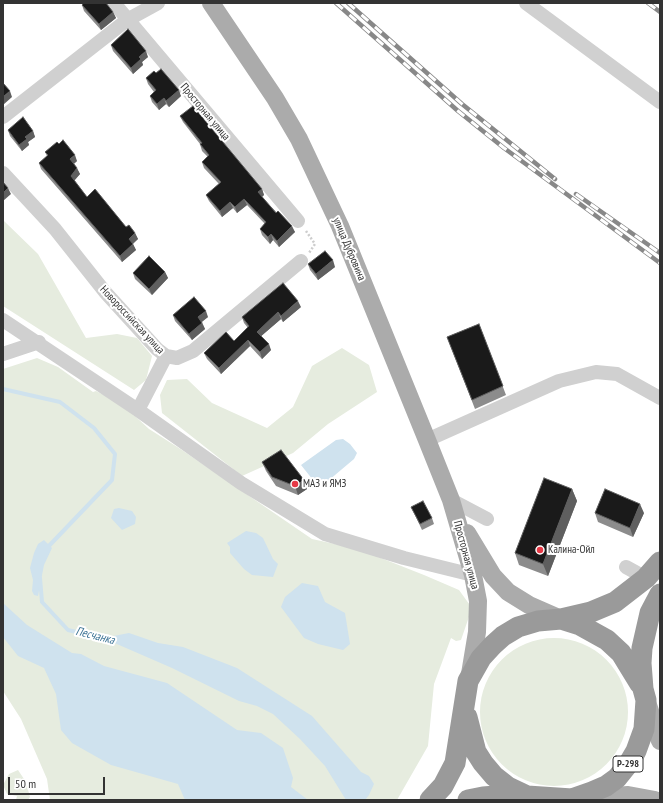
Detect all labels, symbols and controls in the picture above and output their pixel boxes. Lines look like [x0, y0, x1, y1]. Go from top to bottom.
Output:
street label: Просторная улица [177, 81, 233, 143]
street label: улица Дубровина [330, 215, 368, 283]
street label: Новороссийская улица [97, 283, 167, 357]
place label: МАЗ и ЯМЗ [303, 477, 346, 491]
marker: МАЗ и ЯМЗ [290, 479, 300, 489]
street label: Просторная улица [451, 519, 481, 591]
place label: Калина-Ойл [548, 543, 595, 557]
marker: Калина-Ойл [535, 545, 545, 555]
water label: Песчанка [74, 624, 116, 648]
road number: Р-298 [613, 756, 643, 772]
scale bar [10, 769, 107, 795]
text: 50 m [15, 776, 36, 791]

